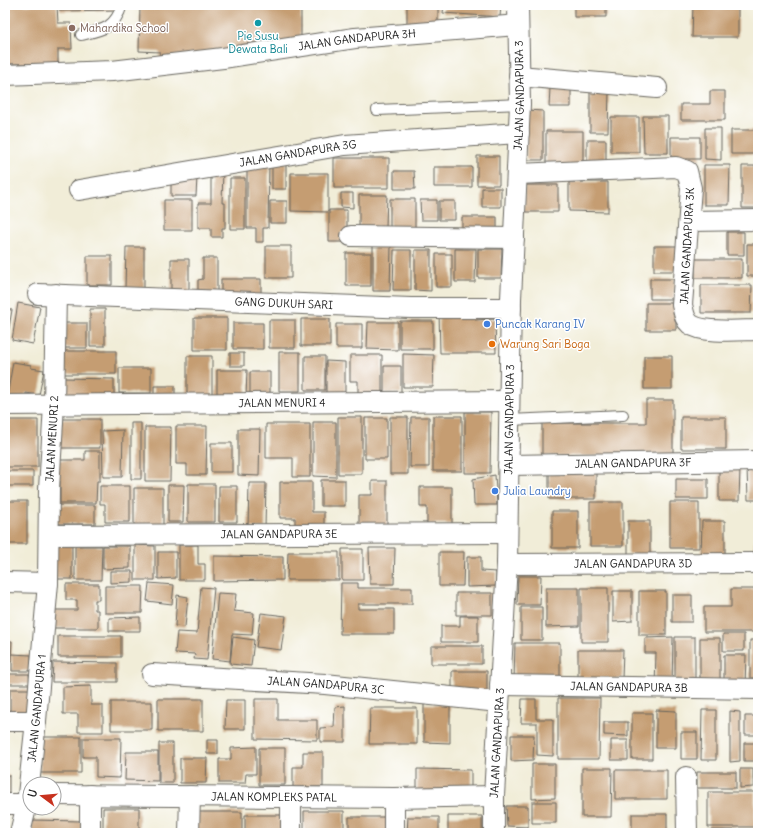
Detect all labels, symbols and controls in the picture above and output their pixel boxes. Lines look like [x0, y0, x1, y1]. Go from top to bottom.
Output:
marker: Pie Susu Dewata Bali [253, 18, 263, 28]
place label: Mahardika School [80, 21, 168, 35]
marker: Mahardika School [67, 23, 77, 33]
street label: JALAN GANDAPURA 3H [297, 26, 416, 54]
place label: Pie Susu Dewata Bali [228, 29, 288, 56]
street label: JALAN GANDAPURA 3 [511, 40, 527, 151]
street label: JALAN GANDAPURA 3G [238, 137, 357, 170]
street label: JALAN GANDAPURA 3K [677, 187, 697, 305]
street label: GANG DUKUH SARI [234, 294, 333, 312]
place label: Puncak Karang IV [495, 317, 585, 331]
marker: Puncak Karang IV [482, 319, 492, 329]
place label: Warung Sari Boga [500, 337, 590, 351]
marker: Warung Sari Boga [487, 339, 497, 349]
street label: JALAN GANDAPURA 3 [501, 364, 517, 475]
street label: JALAN MENURI 2 [42, 395, 61, 483]
street label: JALAN MENURI 4 [238, 395, 326, 410]
street label: JALAN GANDAPURA 3F [574, 455, 692, 471]
place label: Julia Laundry [503, 484, 571, 498]
marker: Julia Laundry [490, 486, 500, 496]
street label: JALAN GANDAPURA 3E [220, 527, 338, 541]
street label: JALAN GANDAPURA 3D [574, 556, 692, 571]
street label: JALAN GANDAPURA 1 [25, 654, 49, 763]
street label: JALAN GANDAPURA 3C [266, 674, 385, 697]
street label: JALAN GANDAPURA 3B [570, 679, 688, 695]
street label: JALAN GANDAPURA 3 [487, 687, 507, 799]
north arrow [22, 776, 62, 816]
text: U [25, 788, 40, 799]
street label: JALAN KOMPLEKS PATAL [211, 789, 337, 804]

